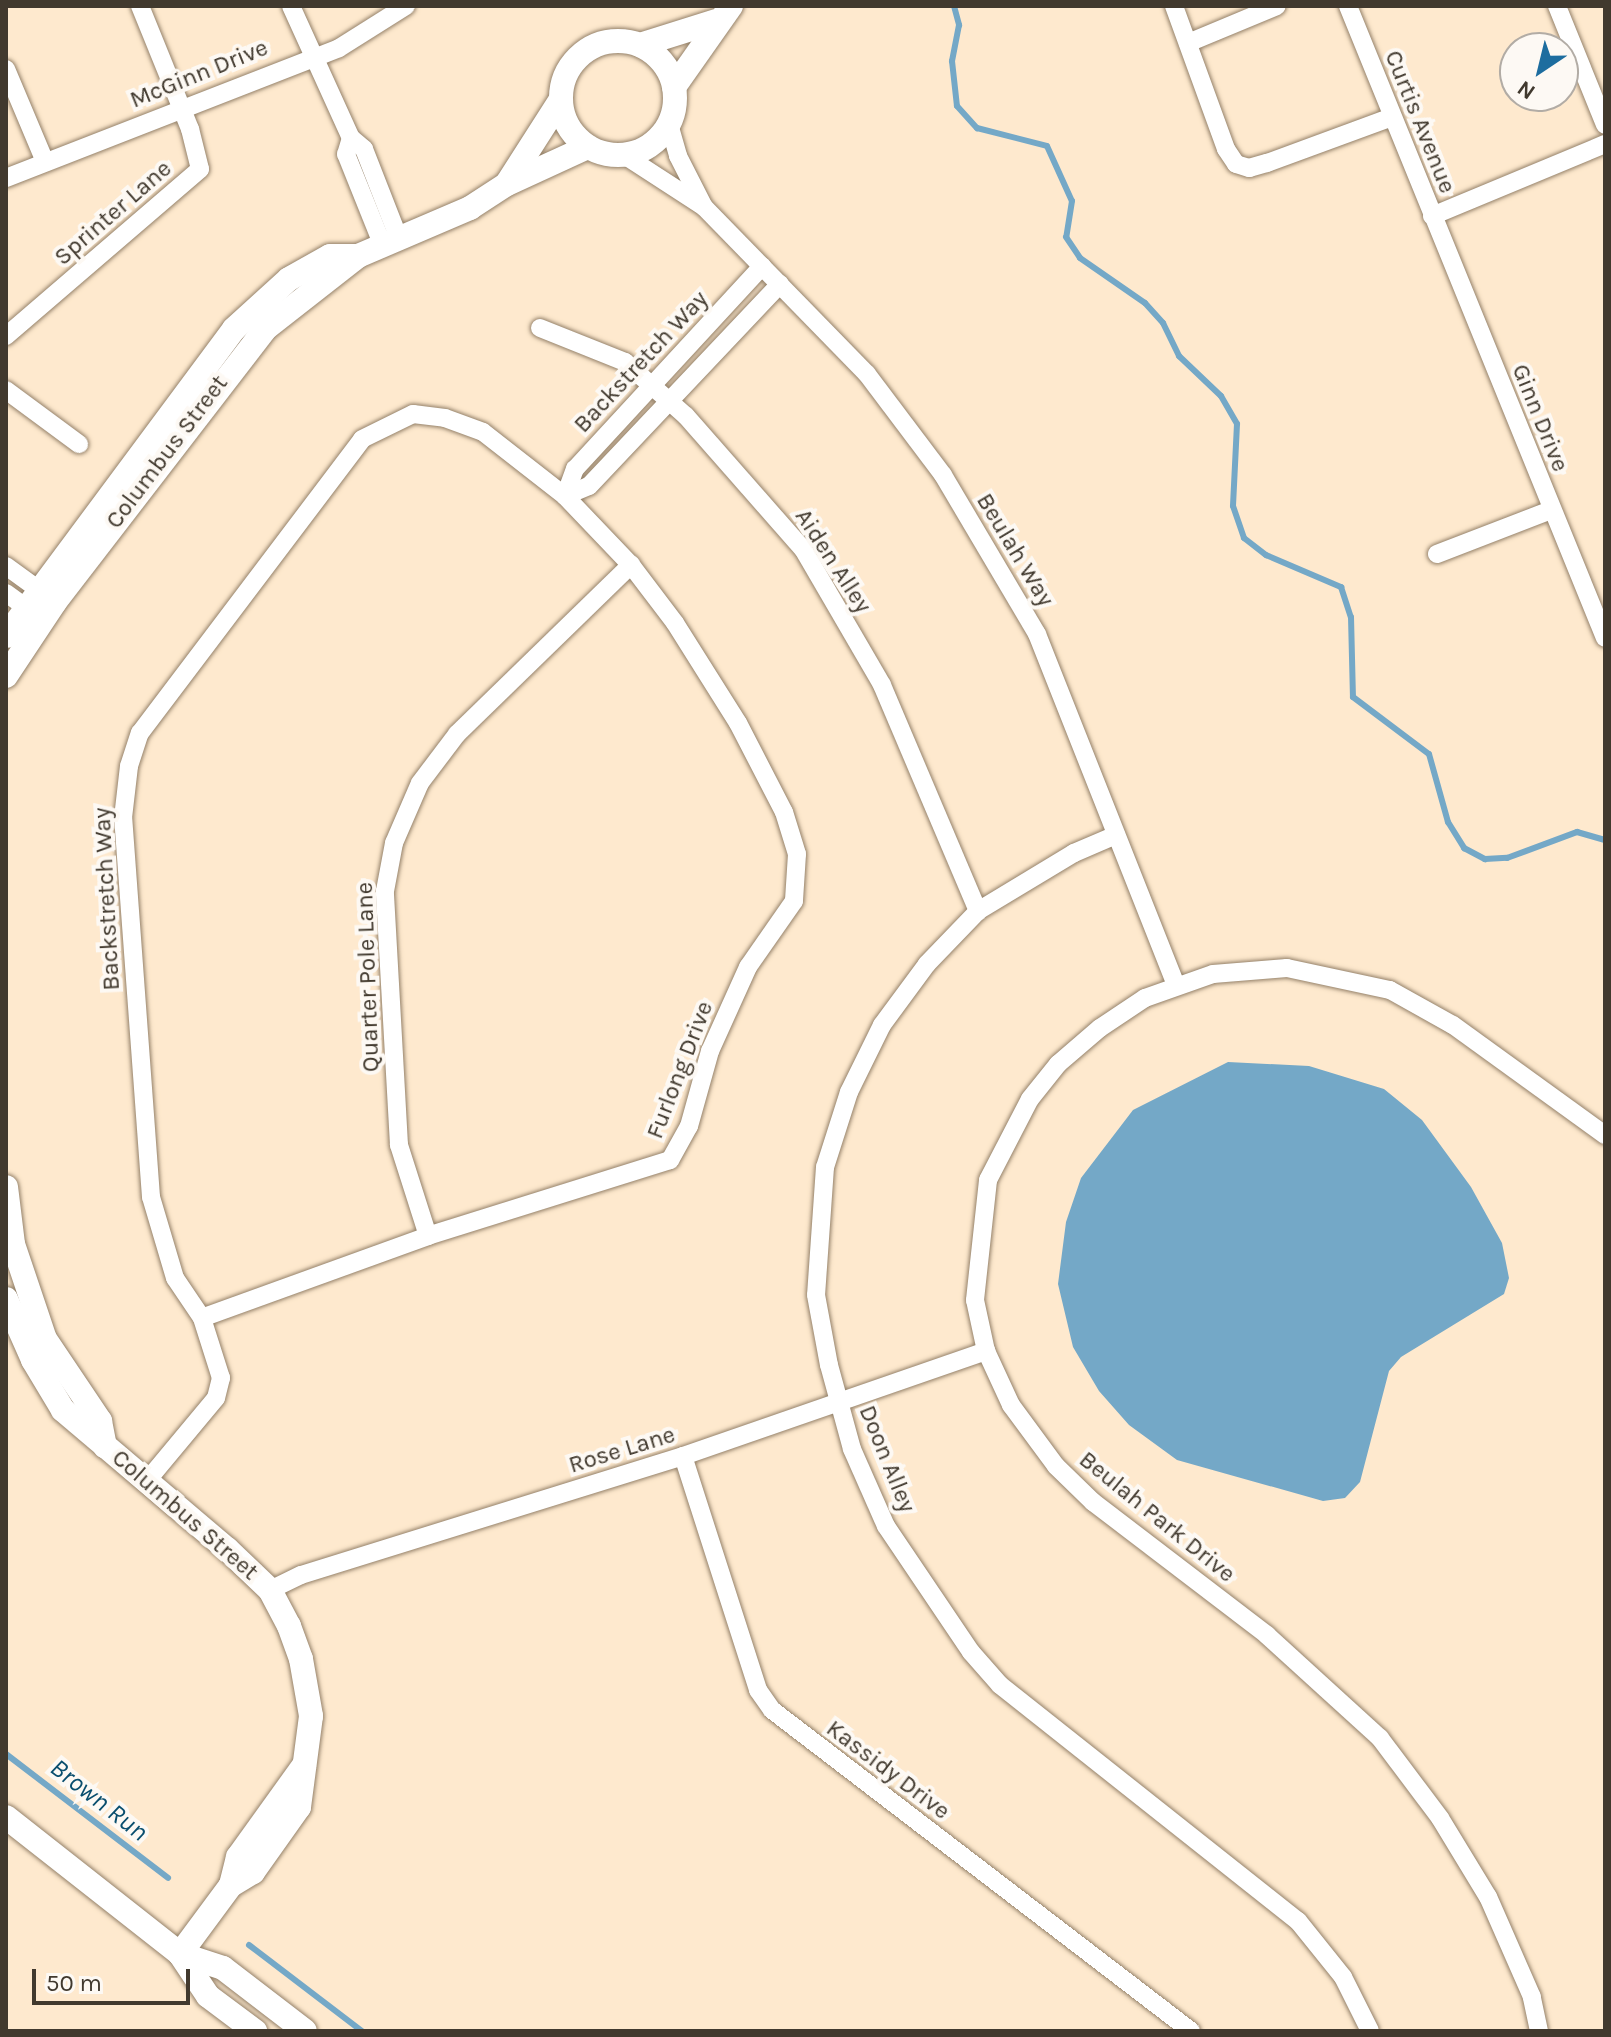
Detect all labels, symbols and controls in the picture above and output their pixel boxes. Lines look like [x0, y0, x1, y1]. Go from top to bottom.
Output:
north arrow [1499, 32, 1579, 112]
street label: McGinn Drive [126, 33, 272, 115]
street label: Curtis Avenue [1378, 46, 1462, 198]
text: N [1512, 75, 1540, 105]
street label: Sprinter Lane [49, 154, 177, 272]
street label: Backstretch Way [568, 285, 714, 439]
street label: Ginn Drive [1505, 360, 1575, 476]
street label: Columbus Street [100, 370, 234, 534]
street label: Beulah Way [970, 488, 1060, 612]
street label: Aiden Alley [789, 504, 877, 618]
street label: Backstretch Way [88, 807, 126, 991]
street label: Quarter Pole Lane [350, 881, 386, 1073]
street label: Furlong Drive [641, 997, 719, 1143]
street label: Doon Alley [852, 1401, 922, 1517]
street label: Rose Lane [565, 1420, 679, 1480]
street label: Columbus Street [106, 1444, 264, 1586]
street label: Beulah Park Drive [1073, 1445, 1241, 1589]
street label: Kassidy Drive [821, 1714, 955, 1826]
water label: Brown Run [44, 1752, 154, 1848]
scale bar [36, 1953, 194, 2003]
text: 50 m [46, 1969, 102, 1997]

